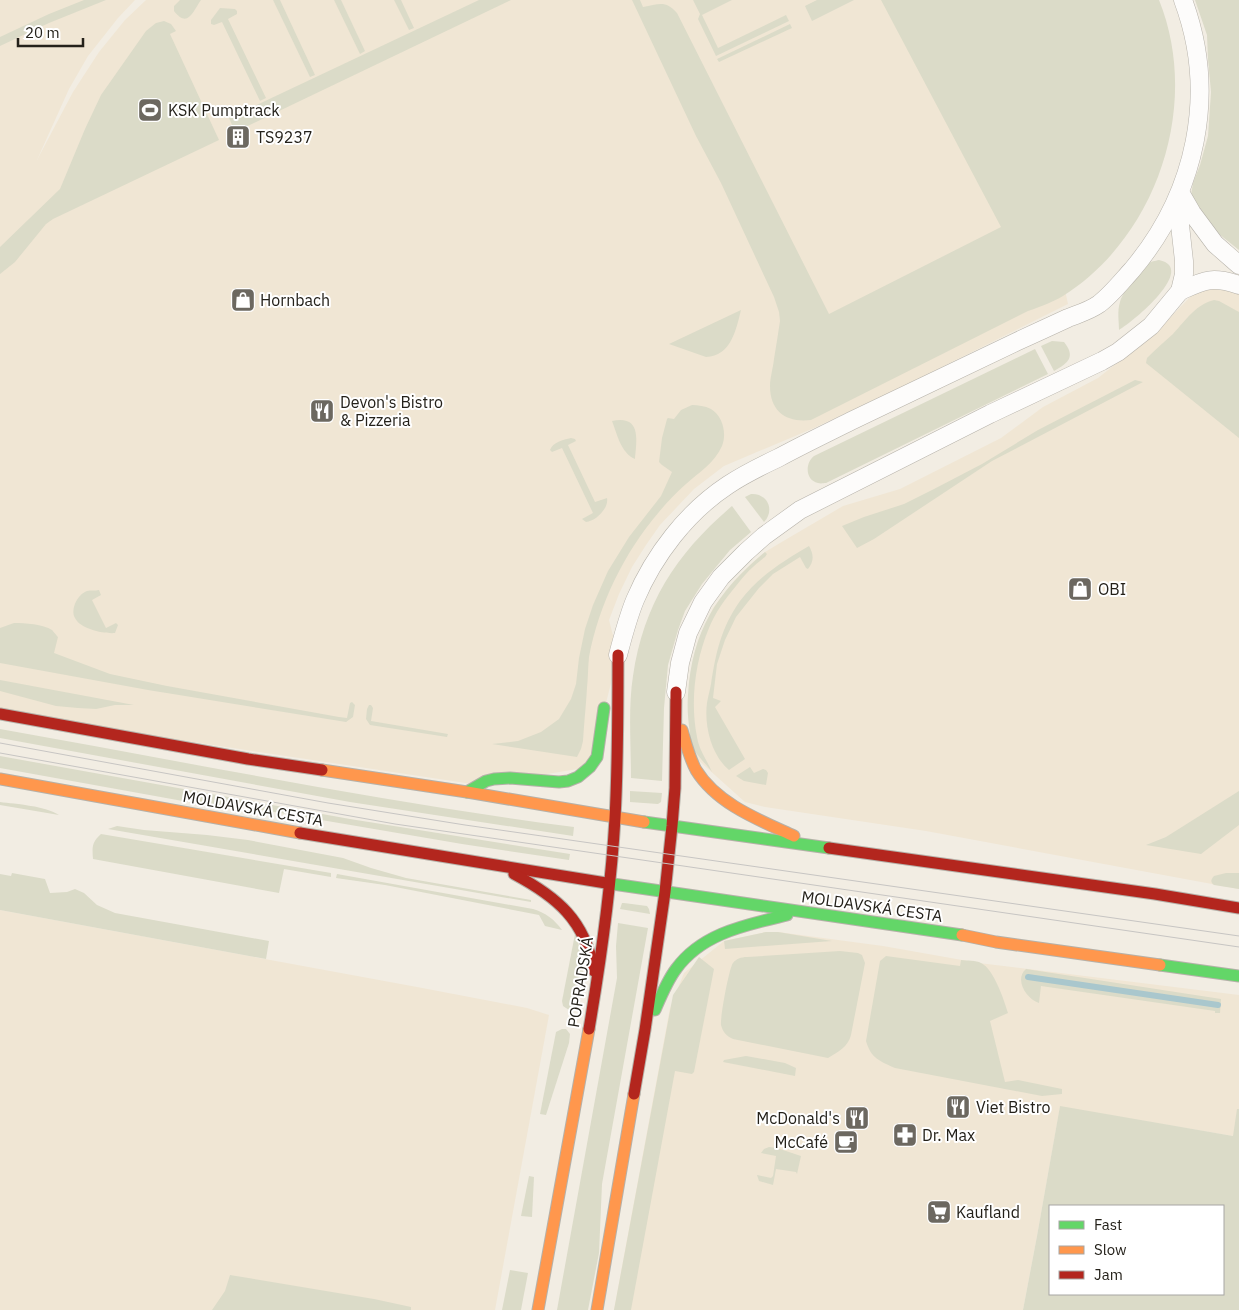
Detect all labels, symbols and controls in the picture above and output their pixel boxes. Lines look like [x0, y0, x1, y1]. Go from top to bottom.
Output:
scale bar [18, 15, 82, 47]
text: 20 m [25, 23, 60, 42]
sports icon: KSK Pumptrack [137, 97, 163, 123]
place label: KSK Pumptrack [168, 100, 280, 120]
building icon: TS9237 [225, 124, 251, 150]
place label: TS9237 [256, 127, 313, 147]
shop icon: Hornbach [230, 287, 256, 313]
place label: Hornbach [260, 290, 330, 310]
place label: Devon's Bistro & Pizzeria [340, 392, 443, 430]
restaurant icon: Devon's Bistro & Pizzeria [309, 398, 335, 424]
shop icon: OBI [1067, 576, 1093, 602]
place label: OBI [1098, 579, 1126, 599]
street label: MOLDAVSKÁ CESTA [181, 785, 325, 830]
street label: MOLDAVSKÁ CESTA [800, 885, 944, 926]
street label: POPRADSKÁ [562, 935, 597, 1029]
restaurant icon: Viet Bistro [945, 1094, 971, 1120]
place label: Viet Bistro [976, 1097, 1050, 1117]
restaurant icon: McDonald's [844, 1105, 870, 1131]
place label: McDonald's [756, 1108, 840, 1128]
pharmacy icon: Dr. Max [892, 1122, 918, 1148]
place label: Dr. Max [922, 1125, 975, 1145]
cafe icon: McCafé [833, 1129, 859, 1155]
place label: McCafé [775, 1132, 828, 1152]
supermarket icon: Kaufland [926, 1199, 952, 1225]
place label: Kaufland [956, 1202, 1020, 1222]
legend [1049, 1205, 1224, 1295]
text: Fast [1094, 1215, 1122, 1234]
text: Slow [1094, 1240, 1127, 1259]
text: Jam [1094, 1265, 1123, 1284]

